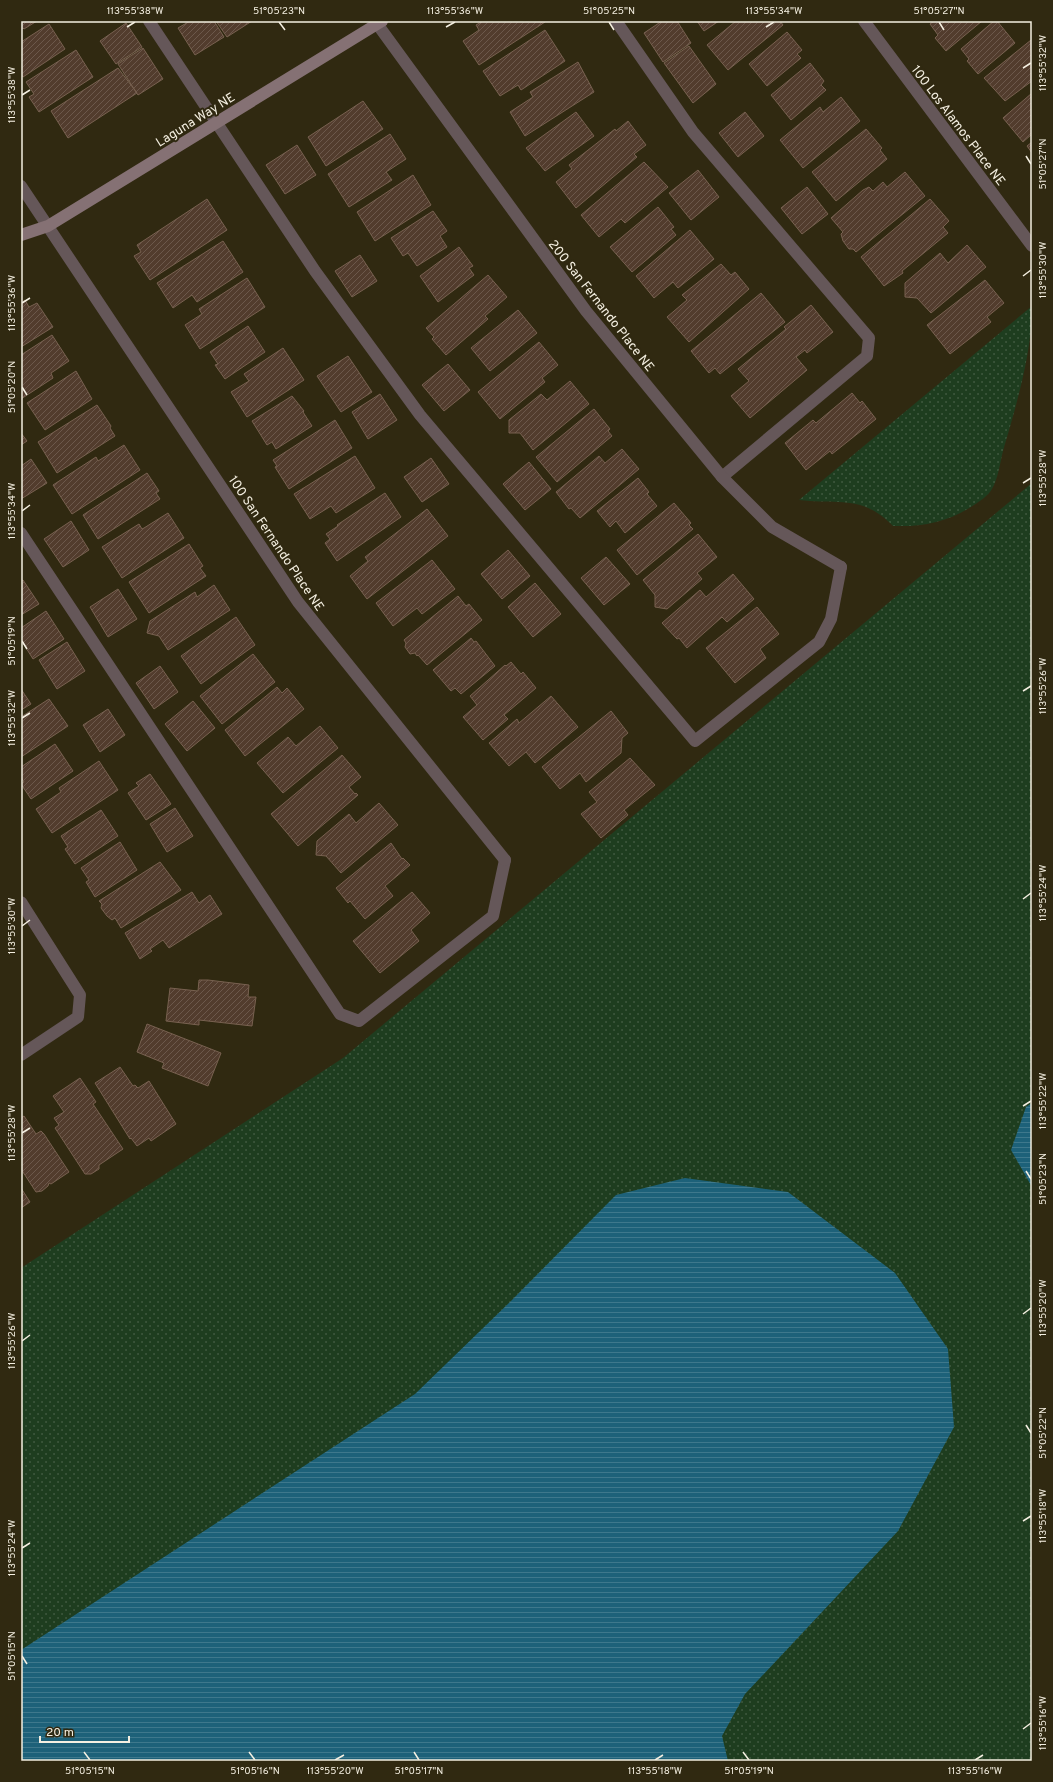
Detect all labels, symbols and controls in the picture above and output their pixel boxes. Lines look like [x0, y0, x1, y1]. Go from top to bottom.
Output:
text: 113°55'38"W [107, 5, 163, 18]
text: 51°05'23"N [253, 5, 305, 18]
text: 113°55'36"W [427, 5, 483, 18]
text: 51°05'25"N [583, 5, 635, 18]
text: 113°55'34"W [746, 5, 802, 18]
text: 51°05'27"N [913, 5, 965, 18]
text: 113°55'32"W [1037, 35, 1050, 91]
street label: 100 Los Alamos Place NE [907, 63, 1008, 190]
text: 113°55'38"W [6, 67, 19, 123]
street label: Laguna Way NE [154, 90, 239, 151]
text: 51°05'27"N [1037, 138, 1050, 190]
street label: 200 San Fernando Place NE [544, 237, 657, 375]
text: 113°55'30"W [1037, 242, 1050, 298]
text: 113°55'36"W [6, 275, 19, 331]
text: 51°05'20"N [6, 361, 19, 413]
text: 113°55'28"W [1037, 450, 1050, 506]
street label: 100 San Fernando Place NE [224, 473, 327, 615]
text: 113°55'34"W [6, 483, 19, 539]
text: 51°05'19"N [6, 616, 19, 666]
text: 113°55'26"W [1037, 658, 1050, 714]
text: 113°55'32"W [6, 690, 19, 746]
text: 113°55'24"W [1037, 865, 1050, 921]
text: 113°55'30"W [6, 898, 19, 954]
text: 113°55'22"W [1037, 1073, 1050, 1129]
text: 113°55'28"W [6, 1105, 19, 1161]
text: 51°05'23"N [1037, 1153, 1050, 1205]
text: 113°55'20"W [1037, 1279, 1050, 1337]
text: 113°55'26"W [6, 1313, 19, 1369]
text: 51°05'22"N [1037, 1407, 1050, 1459]
text: 113°55'18"W [1037, 1489, 1050, 1543]
text: 113°55'24"W [6, 1520, 19, 1576]
text: 51°05'15"N [6, 1631, 19, 1681]
text: 113°55'16"W [1037, 1696, 1050, 1750]
scale bar [40, 1718, 129, 1744]
text: 20 m [46, 1725, 74, 1741]
text: 51°05'15"N [65, 1765, 115, 1778]
text: 51°05'16"N [230, 1765, 280, 1778]
text: 113°55'20"W [306, 1765, 364, 1778]
text: 51°05'17"N [395, 1765, 443, 1778]
text: 113°55'18"W [628, 1765, 682, 1778]
text: 51°05'19"N [724, 1765, 774, 1778]
text: 113°55'16"W [948, 1765, 1002, 1778]

